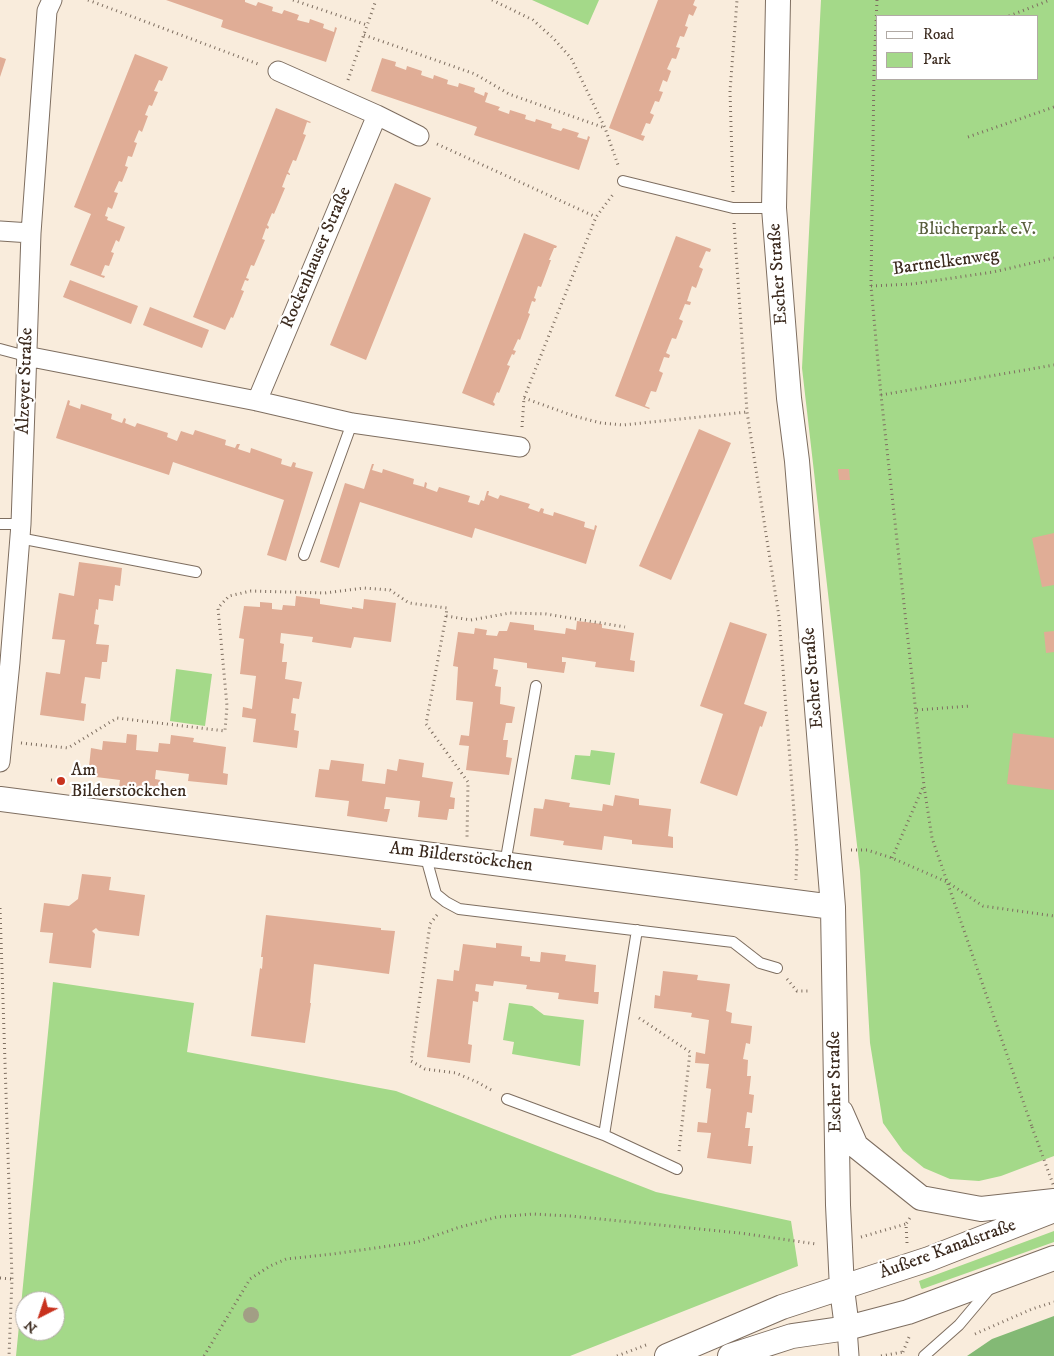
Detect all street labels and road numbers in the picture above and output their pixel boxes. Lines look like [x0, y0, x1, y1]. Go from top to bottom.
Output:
street label: Rockenhauser Straße [277, 184, 357, 332]
street label: Escher Straße [765, 222, 793, 326]
street label: Bartnelkenweg [892, 245, 1000, 281]
street label: Alzeyer Straße [13, 327, 39, 435]
street label: Escher Straße [799, 626, 829, 730]
street label: Am Bilderstöckchen [388, 838, 534, 878]
street label: Escher Straße [824, 1031, 848, 1133]
street label: Äußere Kanalstraße [877, 1215, 1019, 1285]

